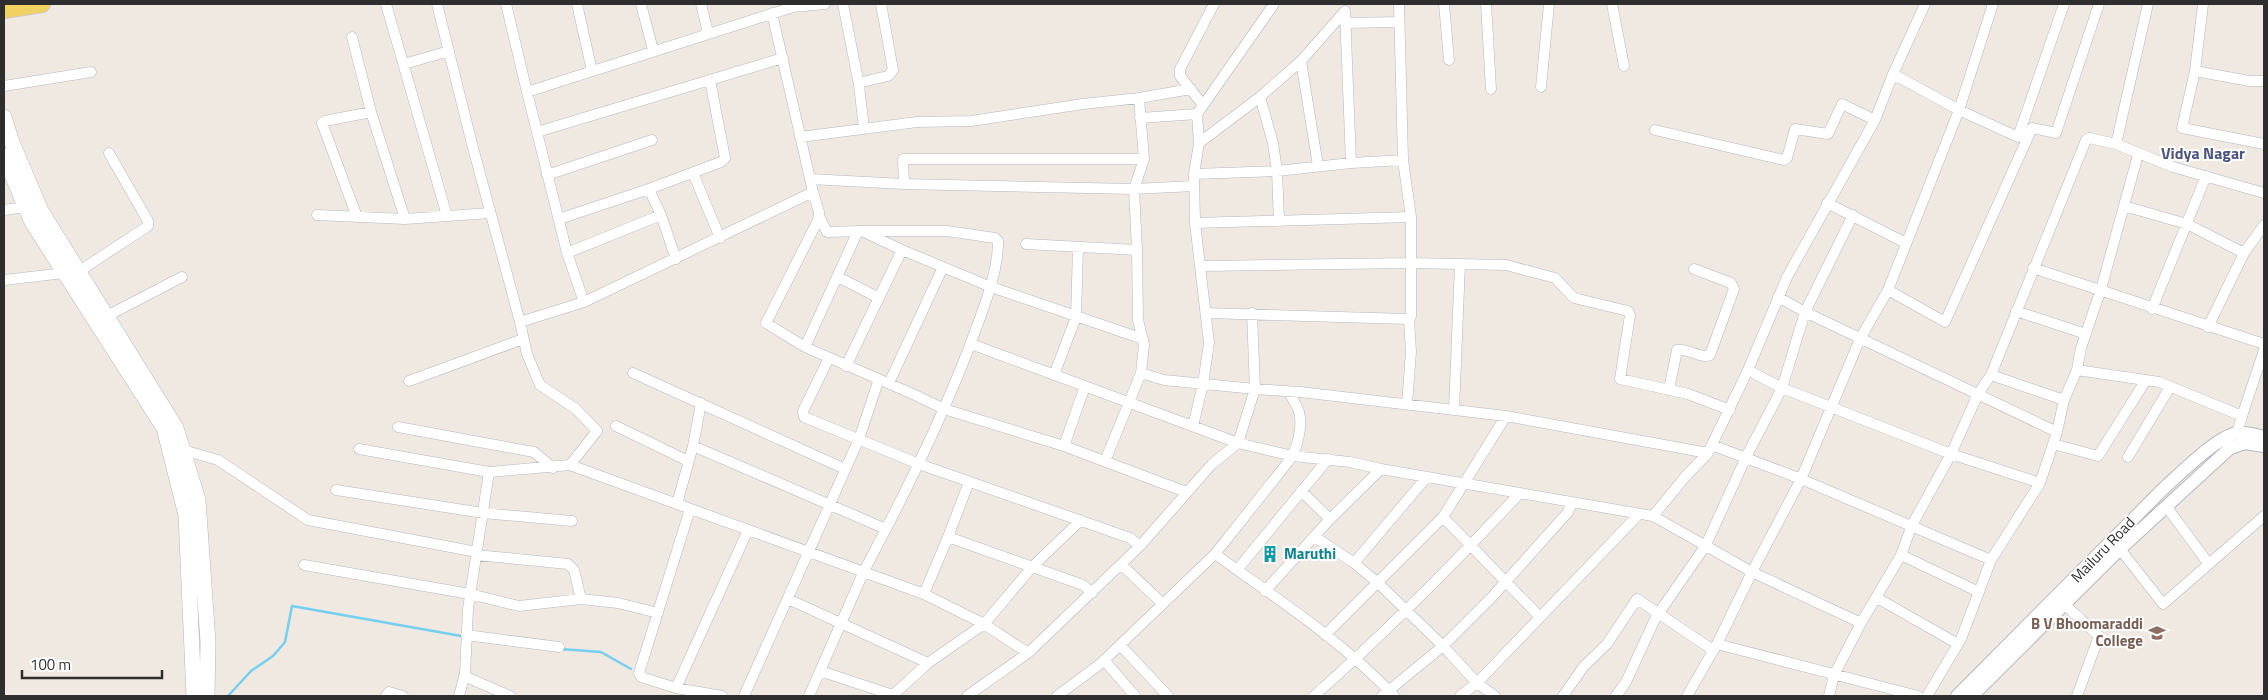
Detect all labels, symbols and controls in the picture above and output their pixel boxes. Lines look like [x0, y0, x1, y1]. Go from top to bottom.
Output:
district label: Vidya Nagar [2161, 141, 2245, 165]
street label: Mailuru Road [2065, 512, 2140, 588]
place label: Maruthi [1284, 542, 1336, 565]
building icon: Maruthi [1260, 544, 1280, 564]
place label: B V Bhoomaraddi College [2031, 612, 2143, 652]
school or university icon: B V Bhoomaraddi College [2147, 623, 2167, 643]
scale bar [22, 648, 162, 680]
text: 100 m [30, 653, 71, 676]

